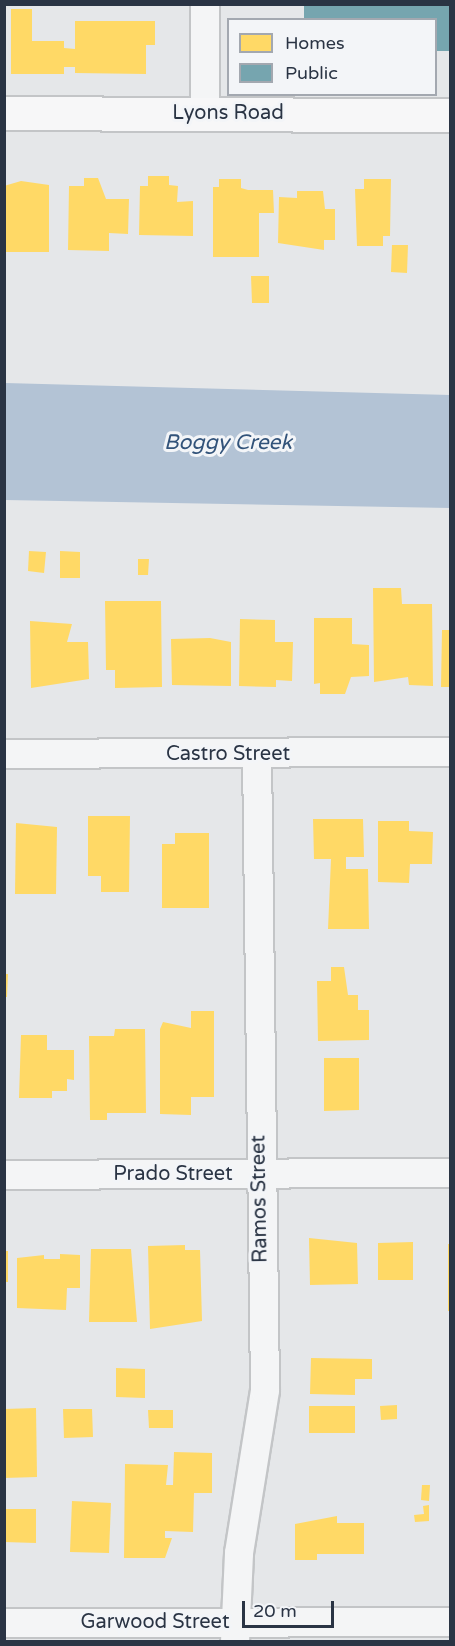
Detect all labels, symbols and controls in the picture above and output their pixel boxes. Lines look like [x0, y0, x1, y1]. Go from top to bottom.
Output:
legend [227, 18, 437, 96]
text: Homes [285, 32, 345, 54]
text: Public [285, 62, 338, 84]
street label: Lyons Road [172, 101, 284, 125]
water label: Boggy Creek [164, 430, 292, 456]
street label: Castro Street [166, 742, 290, 766]
street label: Ramos Street [247, 1135, 273, 1263]
street label: Prado Street [113, 1162, 233, 1186]
scale bar [245, 1589, 336, 1627]
text: 20 m [253, 1600, 297, 1622]
street label: Garwood Street [80, 1610, 230, 1634]

